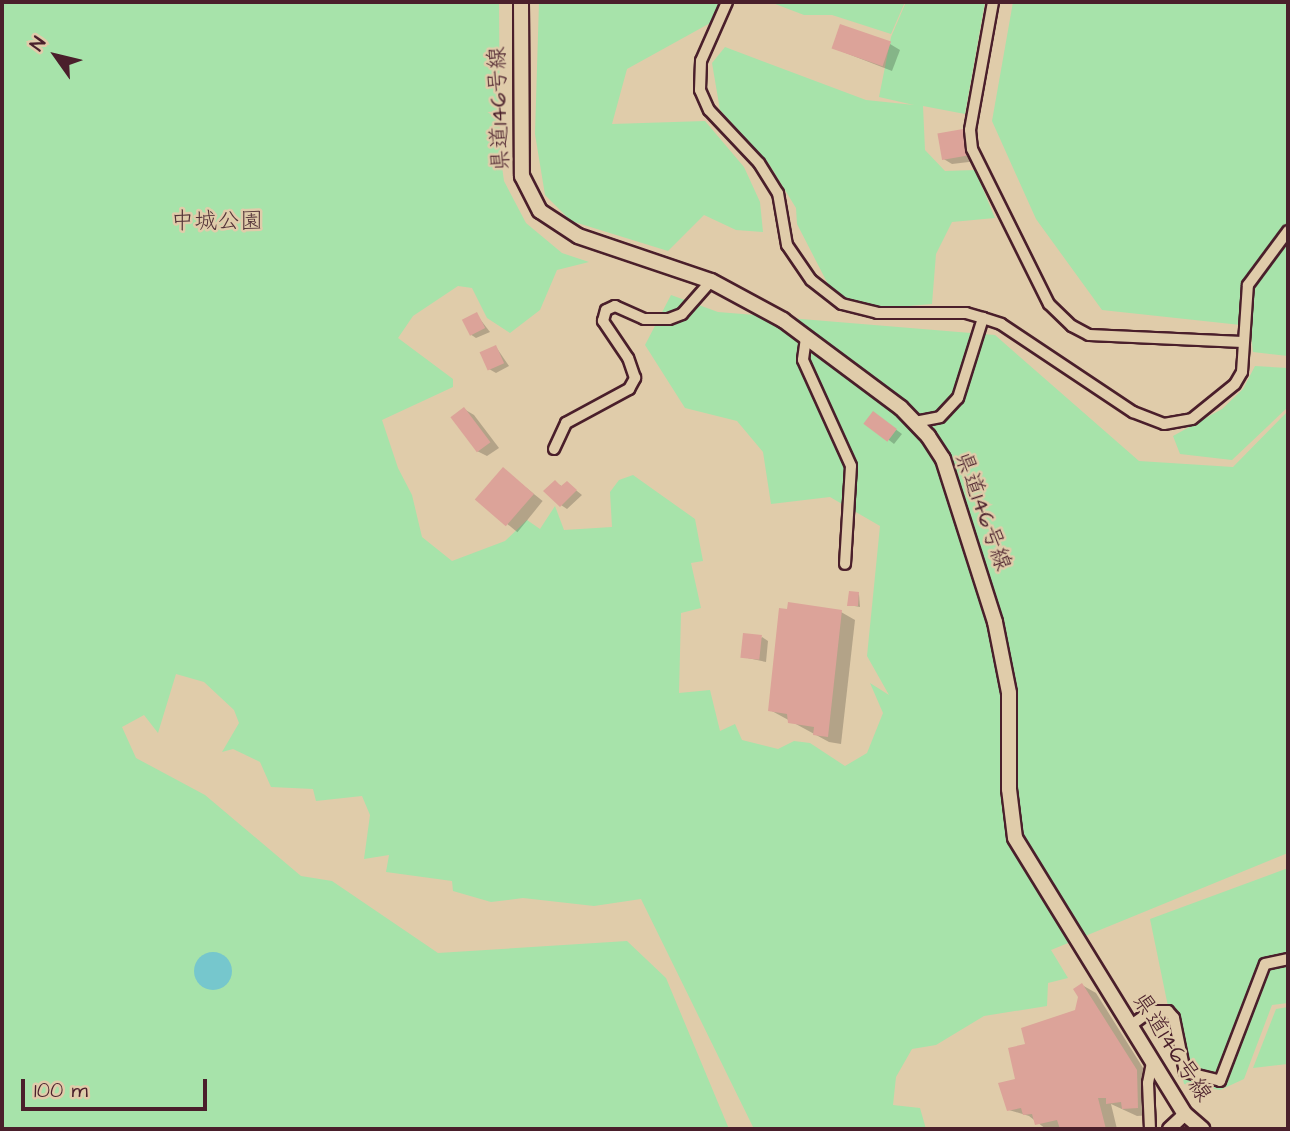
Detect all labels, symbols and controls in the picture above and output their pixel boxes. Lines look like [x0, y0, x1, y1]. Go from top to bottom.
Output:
north arrow [21, 21, 91, 91]
text: N [24, 31, 53, 56]
street label: 県道146号線 [483, 46, 515, 172]
park label: 中城公園 [171, 207, 263, 235]
street label: 県道146号線 [949, 448, 1017, 574]
street label: 県道146号線 [1126, 987, 1218, 1107]
scale bar [24, 1064, 210, 1108]
text: 100 m [34, 1076, 88, 1105]

